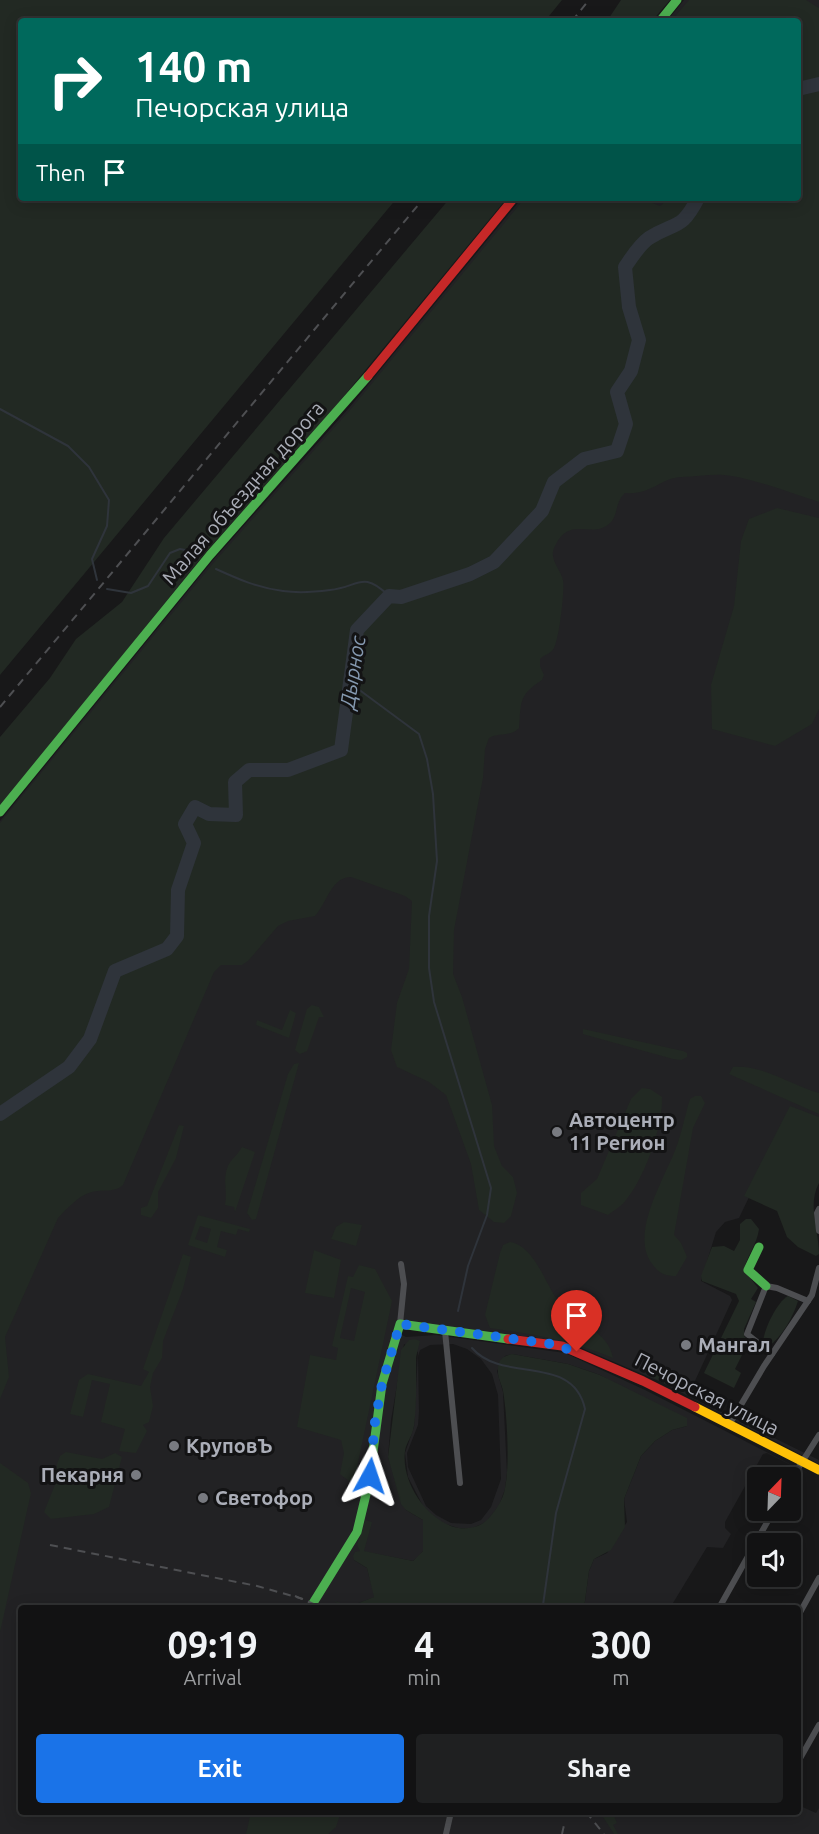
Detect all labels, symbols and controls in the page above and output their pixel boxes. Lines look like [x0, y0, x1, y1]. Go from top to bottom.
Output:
icon: right [36, 42, 114, 120]
text: 140 m [135, 43, 252, 90]
text: Печорская улица [135, 92, 349, 122]
icon: arrive [98, 156, 131, 189]
text: Then [36, 160, 86, 185]
street label: Малая объездная дорога [157, 396, 328, 589]
water label: Дырнос [334, 633, 370, 712]
place label: Автоцентр 11 Регион [569, 1108, 675, 1154]
marker: Автоцентр 11 Регион [550, 1125, 564, 1139]
pin [551, 1290, 602, 1352]
icon: arrive [560, 1299, 593, 1332]
place label: Мангал [698, 1333, 771, 1356]
marker: Мангал [679, 1338, 693, 1352]
street label: Печорская улица [631, 1347, 783, 1440]
place label: КруповЪ [186, 1434, 273, 1457]
marker: КруповЪ [167, 1439, 181, 1453]
position arrow [338, 1444, 402, 1508]
place label: Пекарня [41, 1463, 124, 1486]
north arrow [747, 1467, 801, 1521]
map controls [747, 1467, 801, 1587]
marker: Пекарня [129, 1468, 143, 1482]
place label: Светофор [215, 1486, 313, 1509]
marker: Светофор [196, 1491, 210, 1505]
button: sound [747, 1533, 801, 1587]
text: 09:19 [168, 1624, 258, 1665]
text: 4 [414, 1624, 434, 1665]
text: 300 [590, 1624, 651, 1665]
text: Arrival [184, 1666, 242, 1689]
text: min [407, 1666, 441, 1689]
text: m [612, 1666, 630, 1689]
button: Exit [36, 1734, 404, 1803]
button: Share [416, 1734, 783, 1803]

